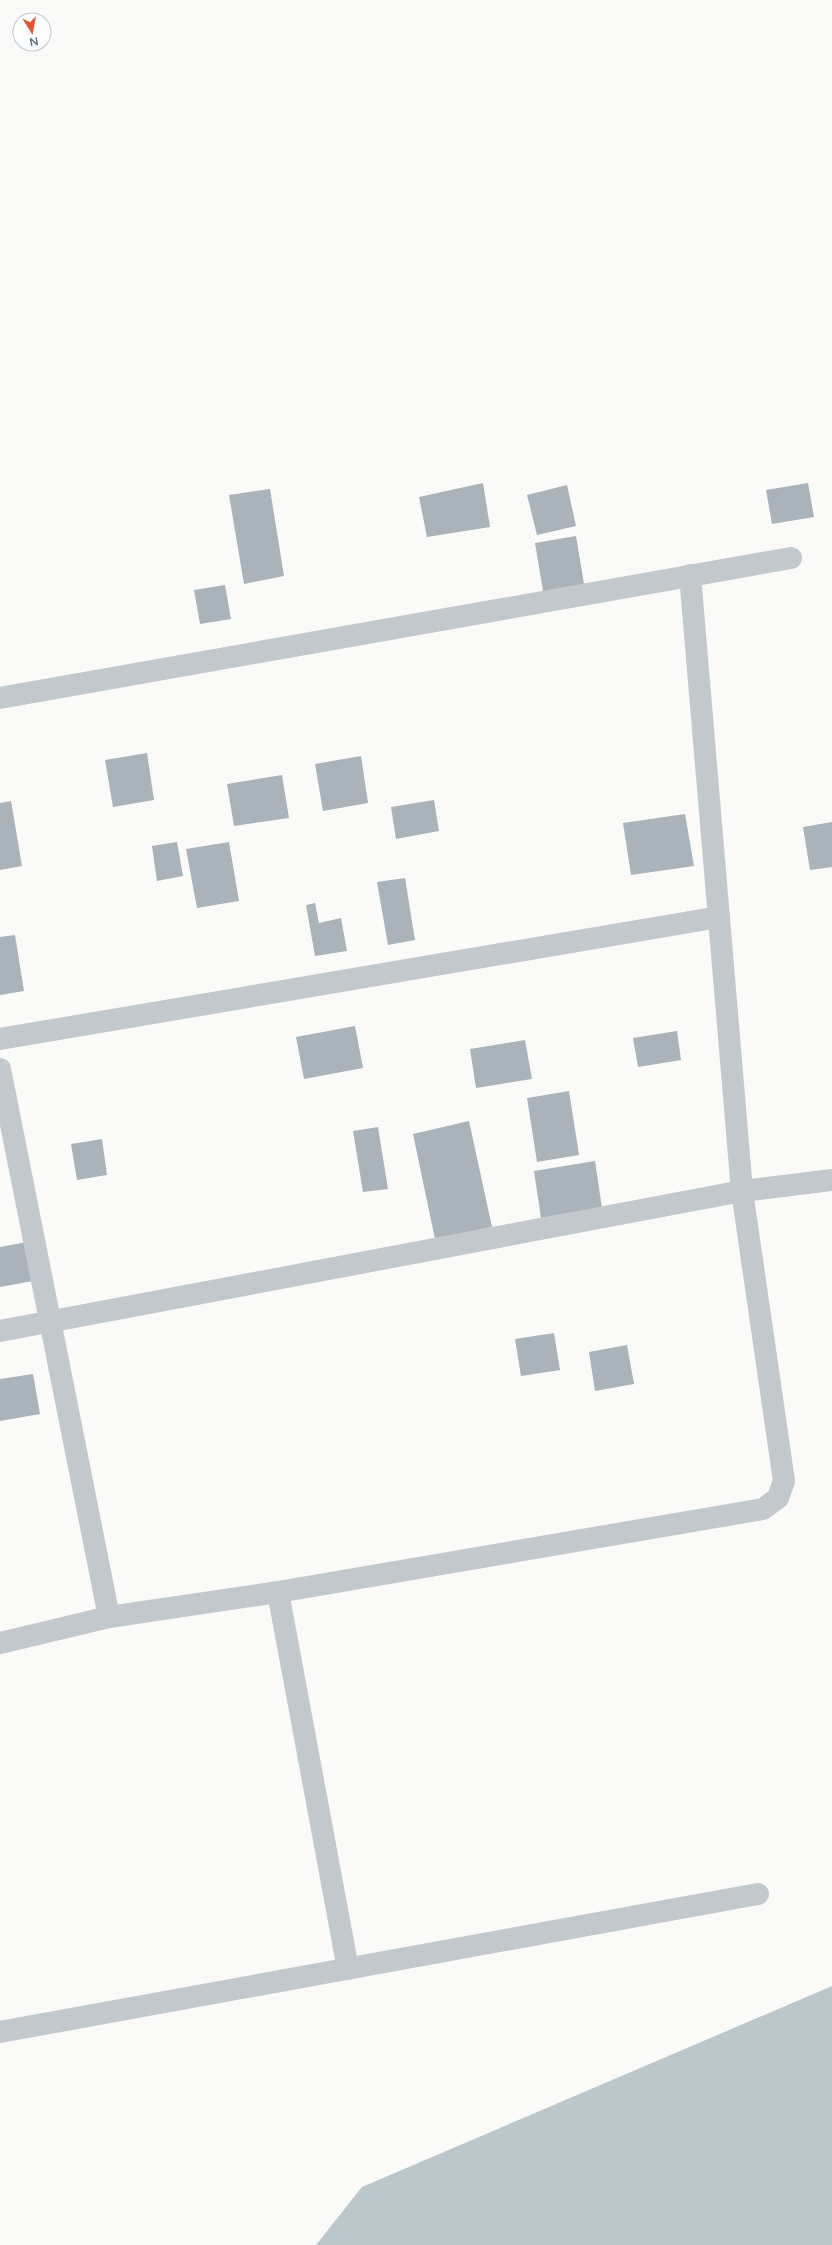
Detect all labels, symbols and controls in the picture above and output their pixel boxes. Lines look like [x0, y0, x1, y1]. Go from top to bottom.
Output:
north arrow [12, 12, 52, 52]
text: N [28, 34, 39, 49]

